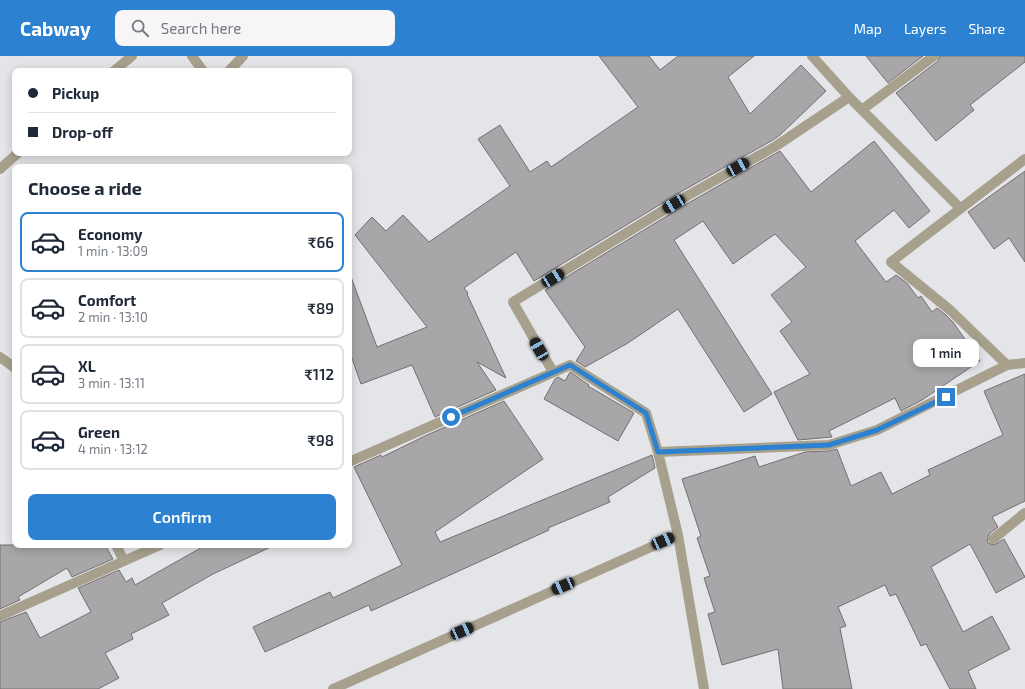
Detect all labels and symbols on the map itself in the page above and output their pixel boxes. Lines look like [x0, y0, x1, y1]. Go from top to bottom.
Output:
car [725, 156, 751, 178]
car [661, 193, 687, 215]
car [540, 267, 566, 289]
car [528, 336, 550, 362]
callout: 1 min [913, 339, 979, 367]
route end [937, 388, 955, 406]
route start [442, 408, 460, 426]
car [650, 531, 676, 551]
car [550, 576, 576, 596]
car [449, 621, 475, 641]

